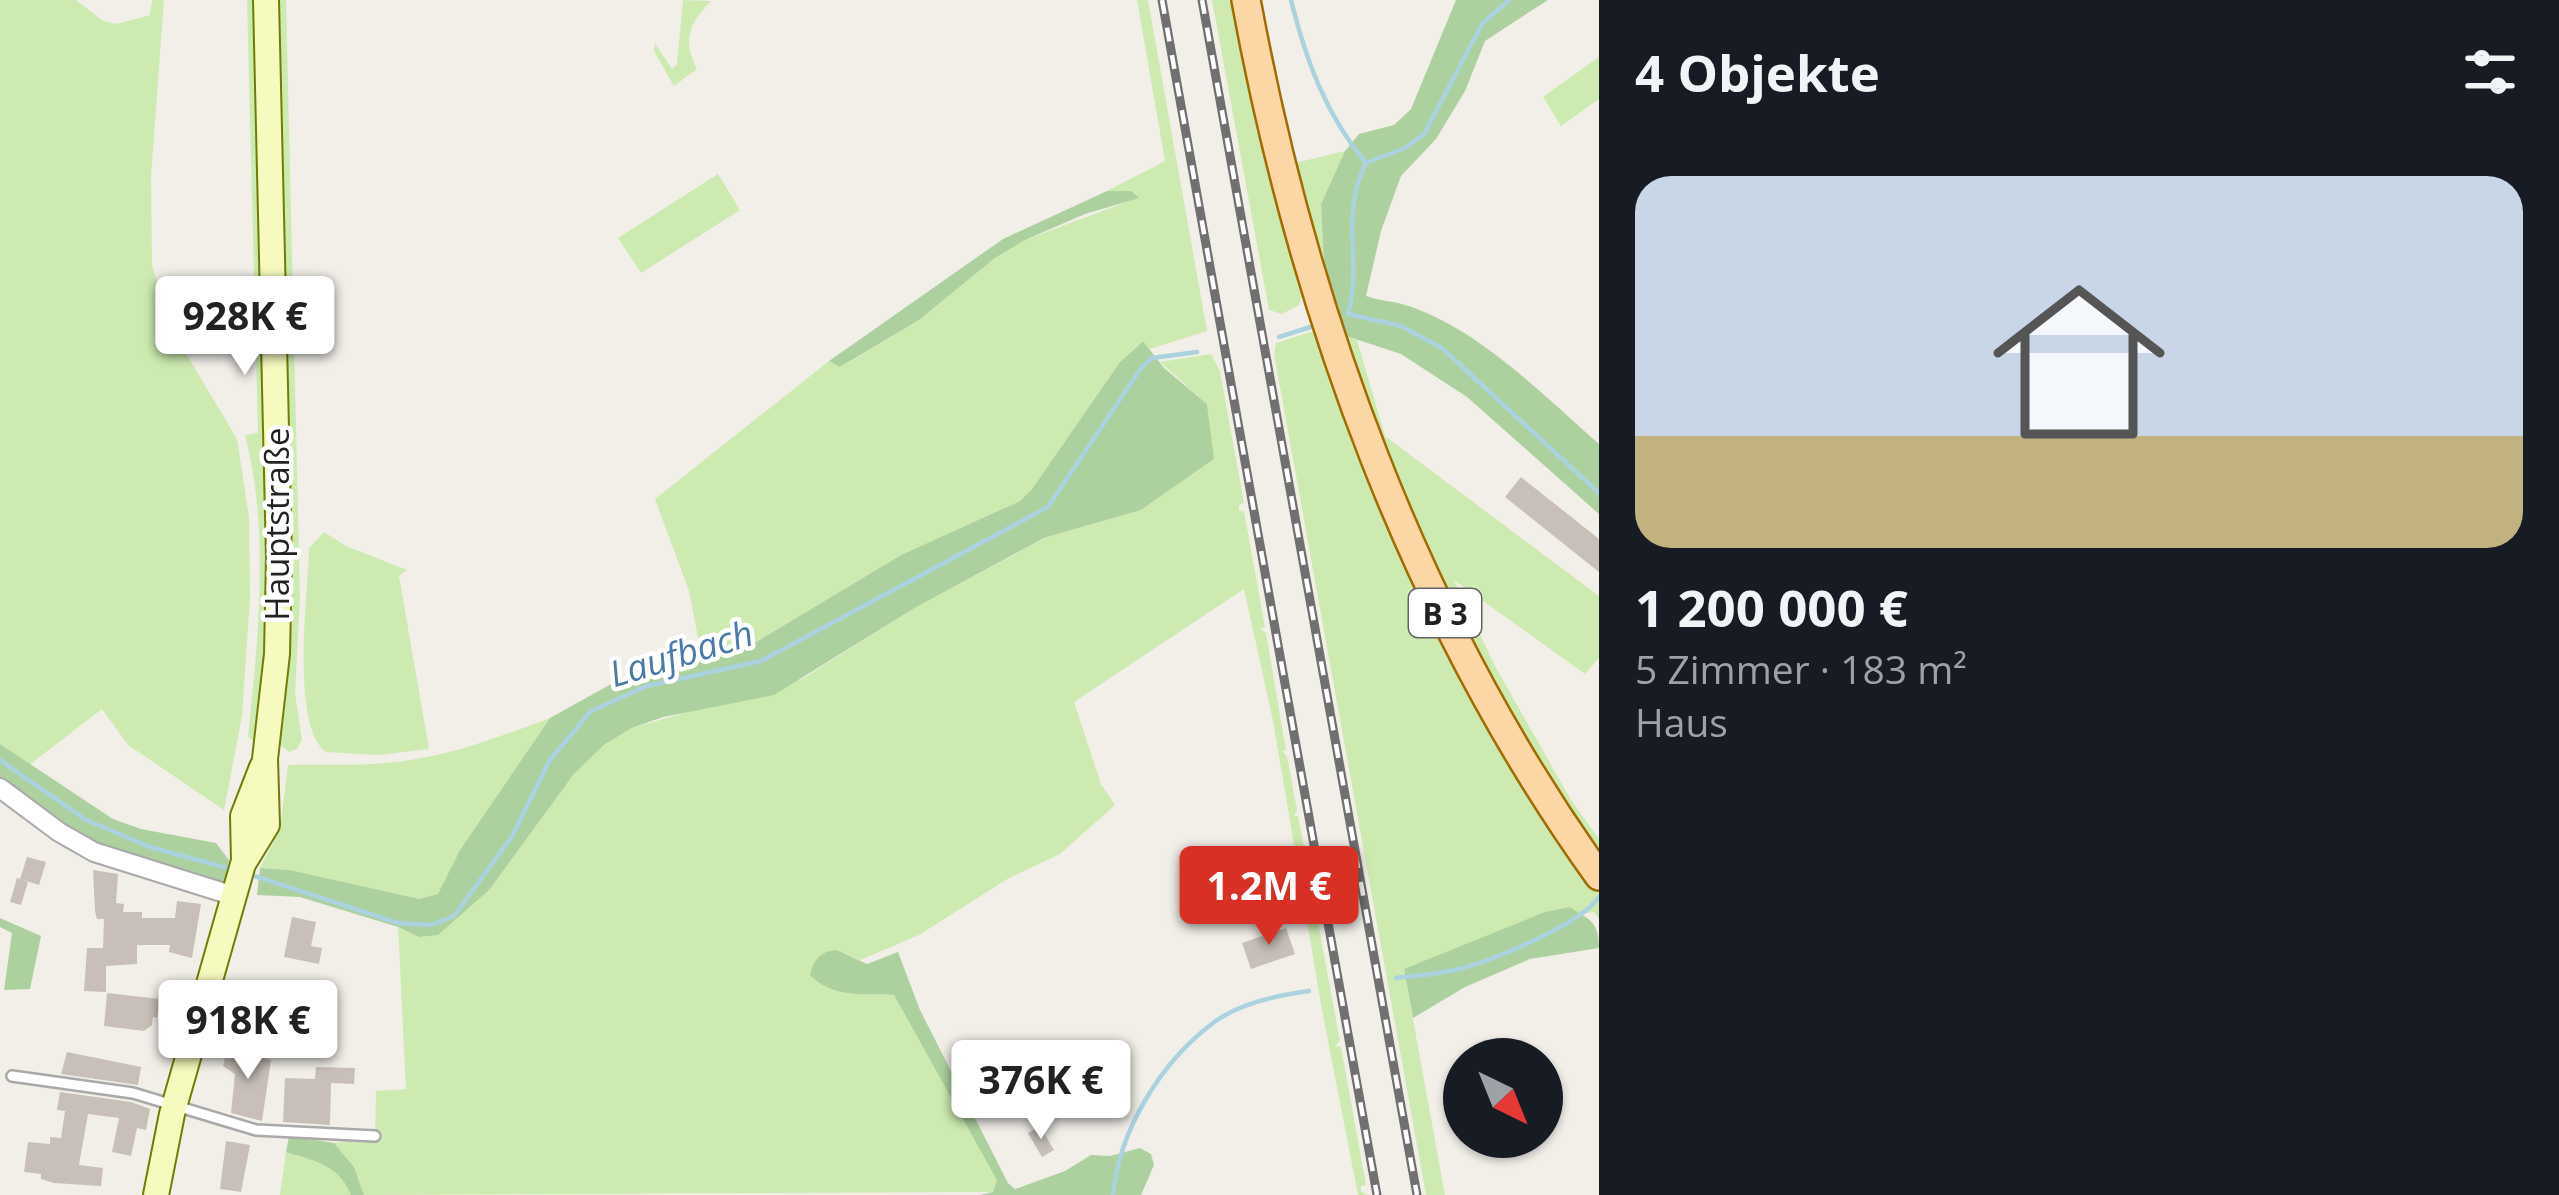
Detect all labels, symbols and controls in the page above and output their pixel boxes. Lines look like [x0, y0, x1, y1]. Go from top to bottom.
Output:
text: 4 Objekte [1635, 37, 1880, 107]
icon: filters [2457, 39, 2523, 105]
icon: home [1971, 254, 2187, 470]
pin: 928K € [147, 276, 343, 378]
text: 928K € [182, 288, 308, 341]
street label: Hauptstraße [254, 427, 299, 621]
text: 1 200 000 € [1635, 572, 1908, 642]
road number: B 3 [1409, 589, 1481, 637]
water label: Laufbach [603, 608, 759, 698]
text: 5 Zimmer · 183 m² [1635, 642, 1967, 695]
text: Haus [1635, 695, 1728, 748]
pin: 1.2M € [1171, 846, 1367, 948]
text: 1.2M € [1207, 858, 1331, 911]
pin: 918K € [150, 980, 346, 1082]
text: 918K € [185, 992, 311, 1045]
north arrow [1443, 1038, 1563, 1158]
map controls [1443, 1038, 1563, 1158]
pin: 376K € [943, 1040, 1139, 1142]
text: 376K € [978, 1052, 1104, 1105]

